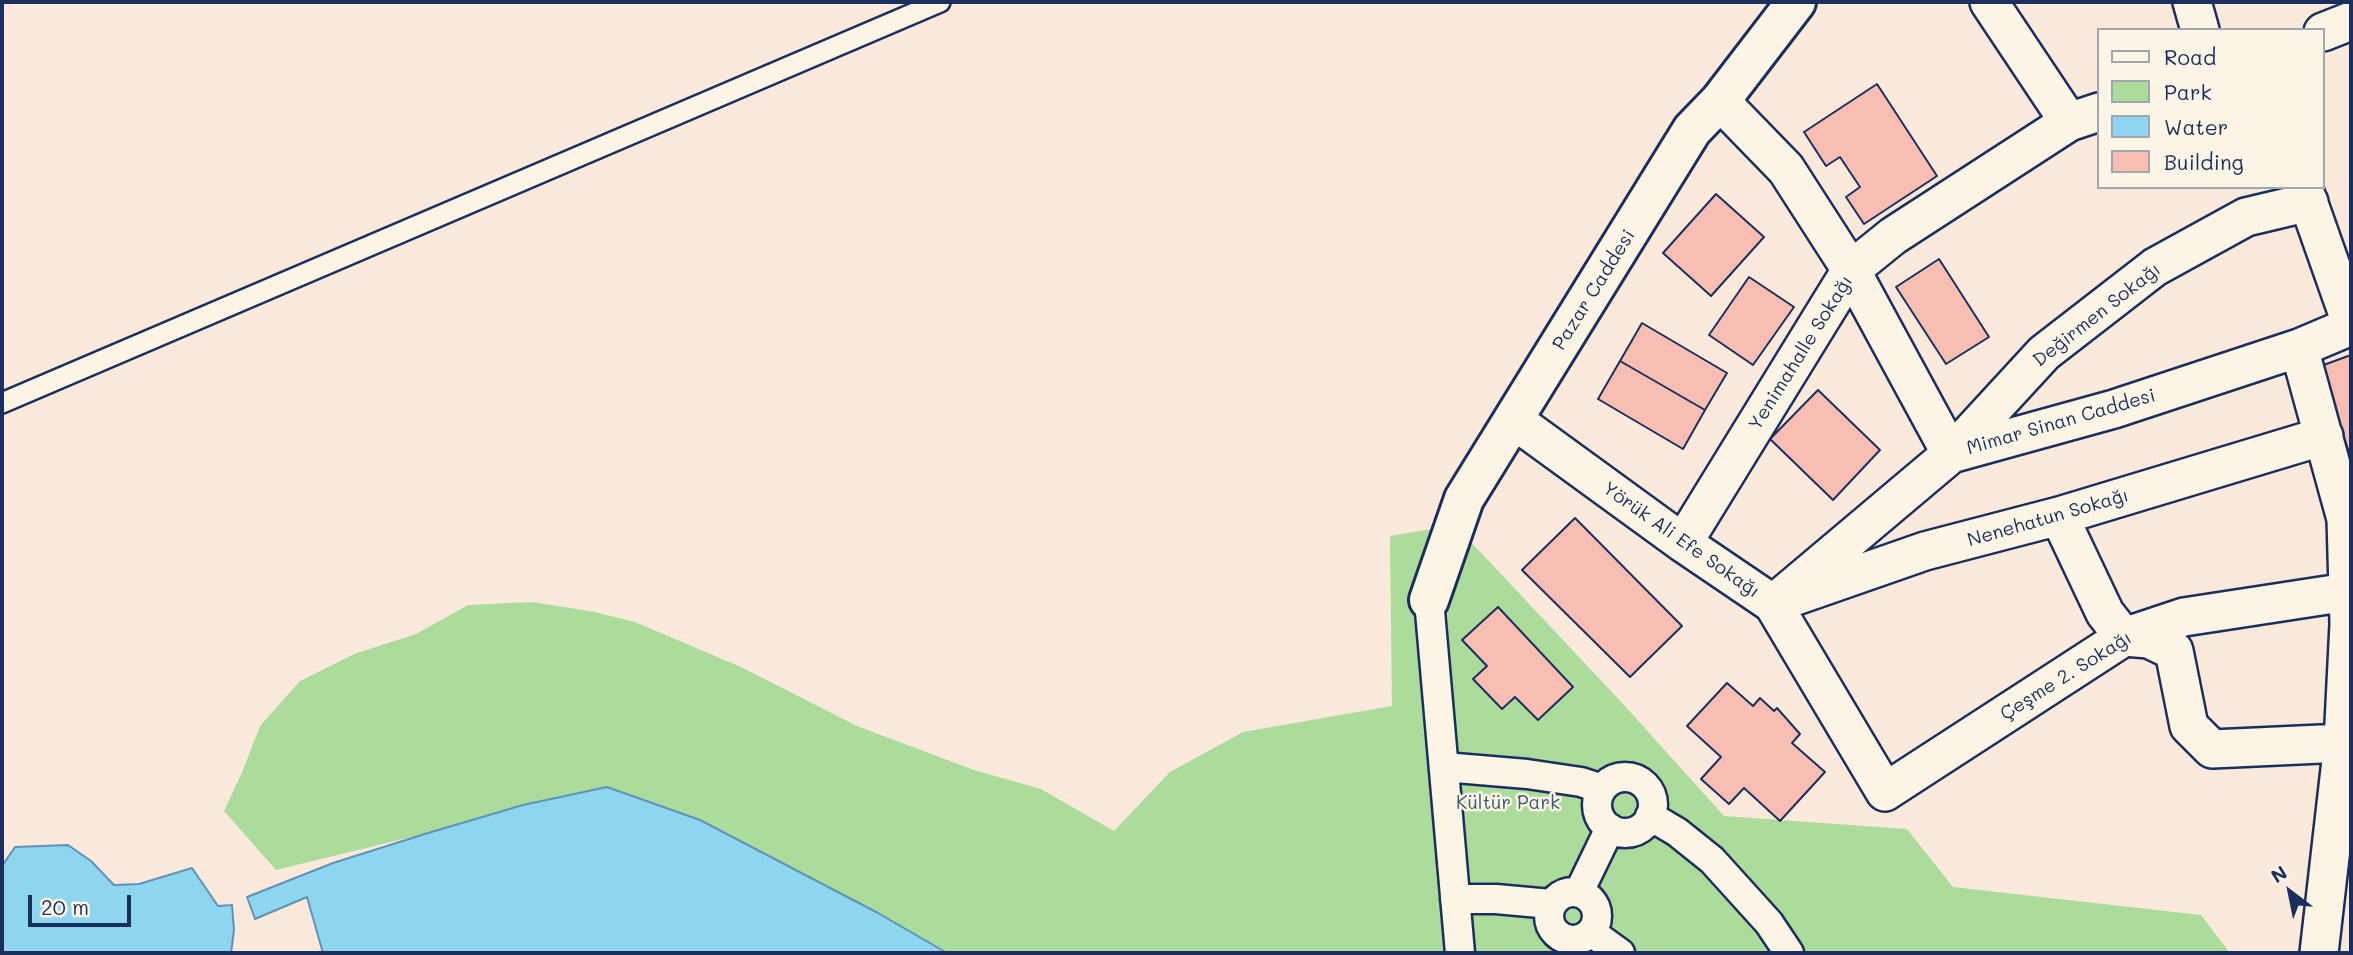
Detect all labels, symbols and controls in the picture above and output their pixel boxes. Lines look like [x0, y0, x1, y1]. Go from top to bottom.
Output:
legend [2098, 28, 2325, 189]
text: Road [2164, 43, 2216, 70]
text: Park [2164, 78, 2212, 105]
text: Water [2164, 113, 2228, 140]
text: Building [2164, 148, 2244, 175]
street label: Pazar Caddesi [1548, 226, 1640, 354]
street label: Değirmen Sokağı [2029, 258, 2165, 372]
street label: Yenimahalle Sokağı [1744, 271, 1858, 435]
street label: Mimar Sinan Caddesi [1964, 384, 2158, 460]
street label: Yörük Ali Efe Sokağı [1598, 477, 1764, 603]
street label: Nenehatun Sokağı [1965, 484, 2131, 552]
street label: Çeşme 2. Sokağı [1996, 626, 2136, 726]
park label: Kültür Park [1456, 792, 1560, 814]
north arrow [2255, 857, 2325, 927]
text: N [2266, 859, 2291, 888]
scale bar [32, 881, 135, 925]
text: 20 m [41, 893, 89, 920]

